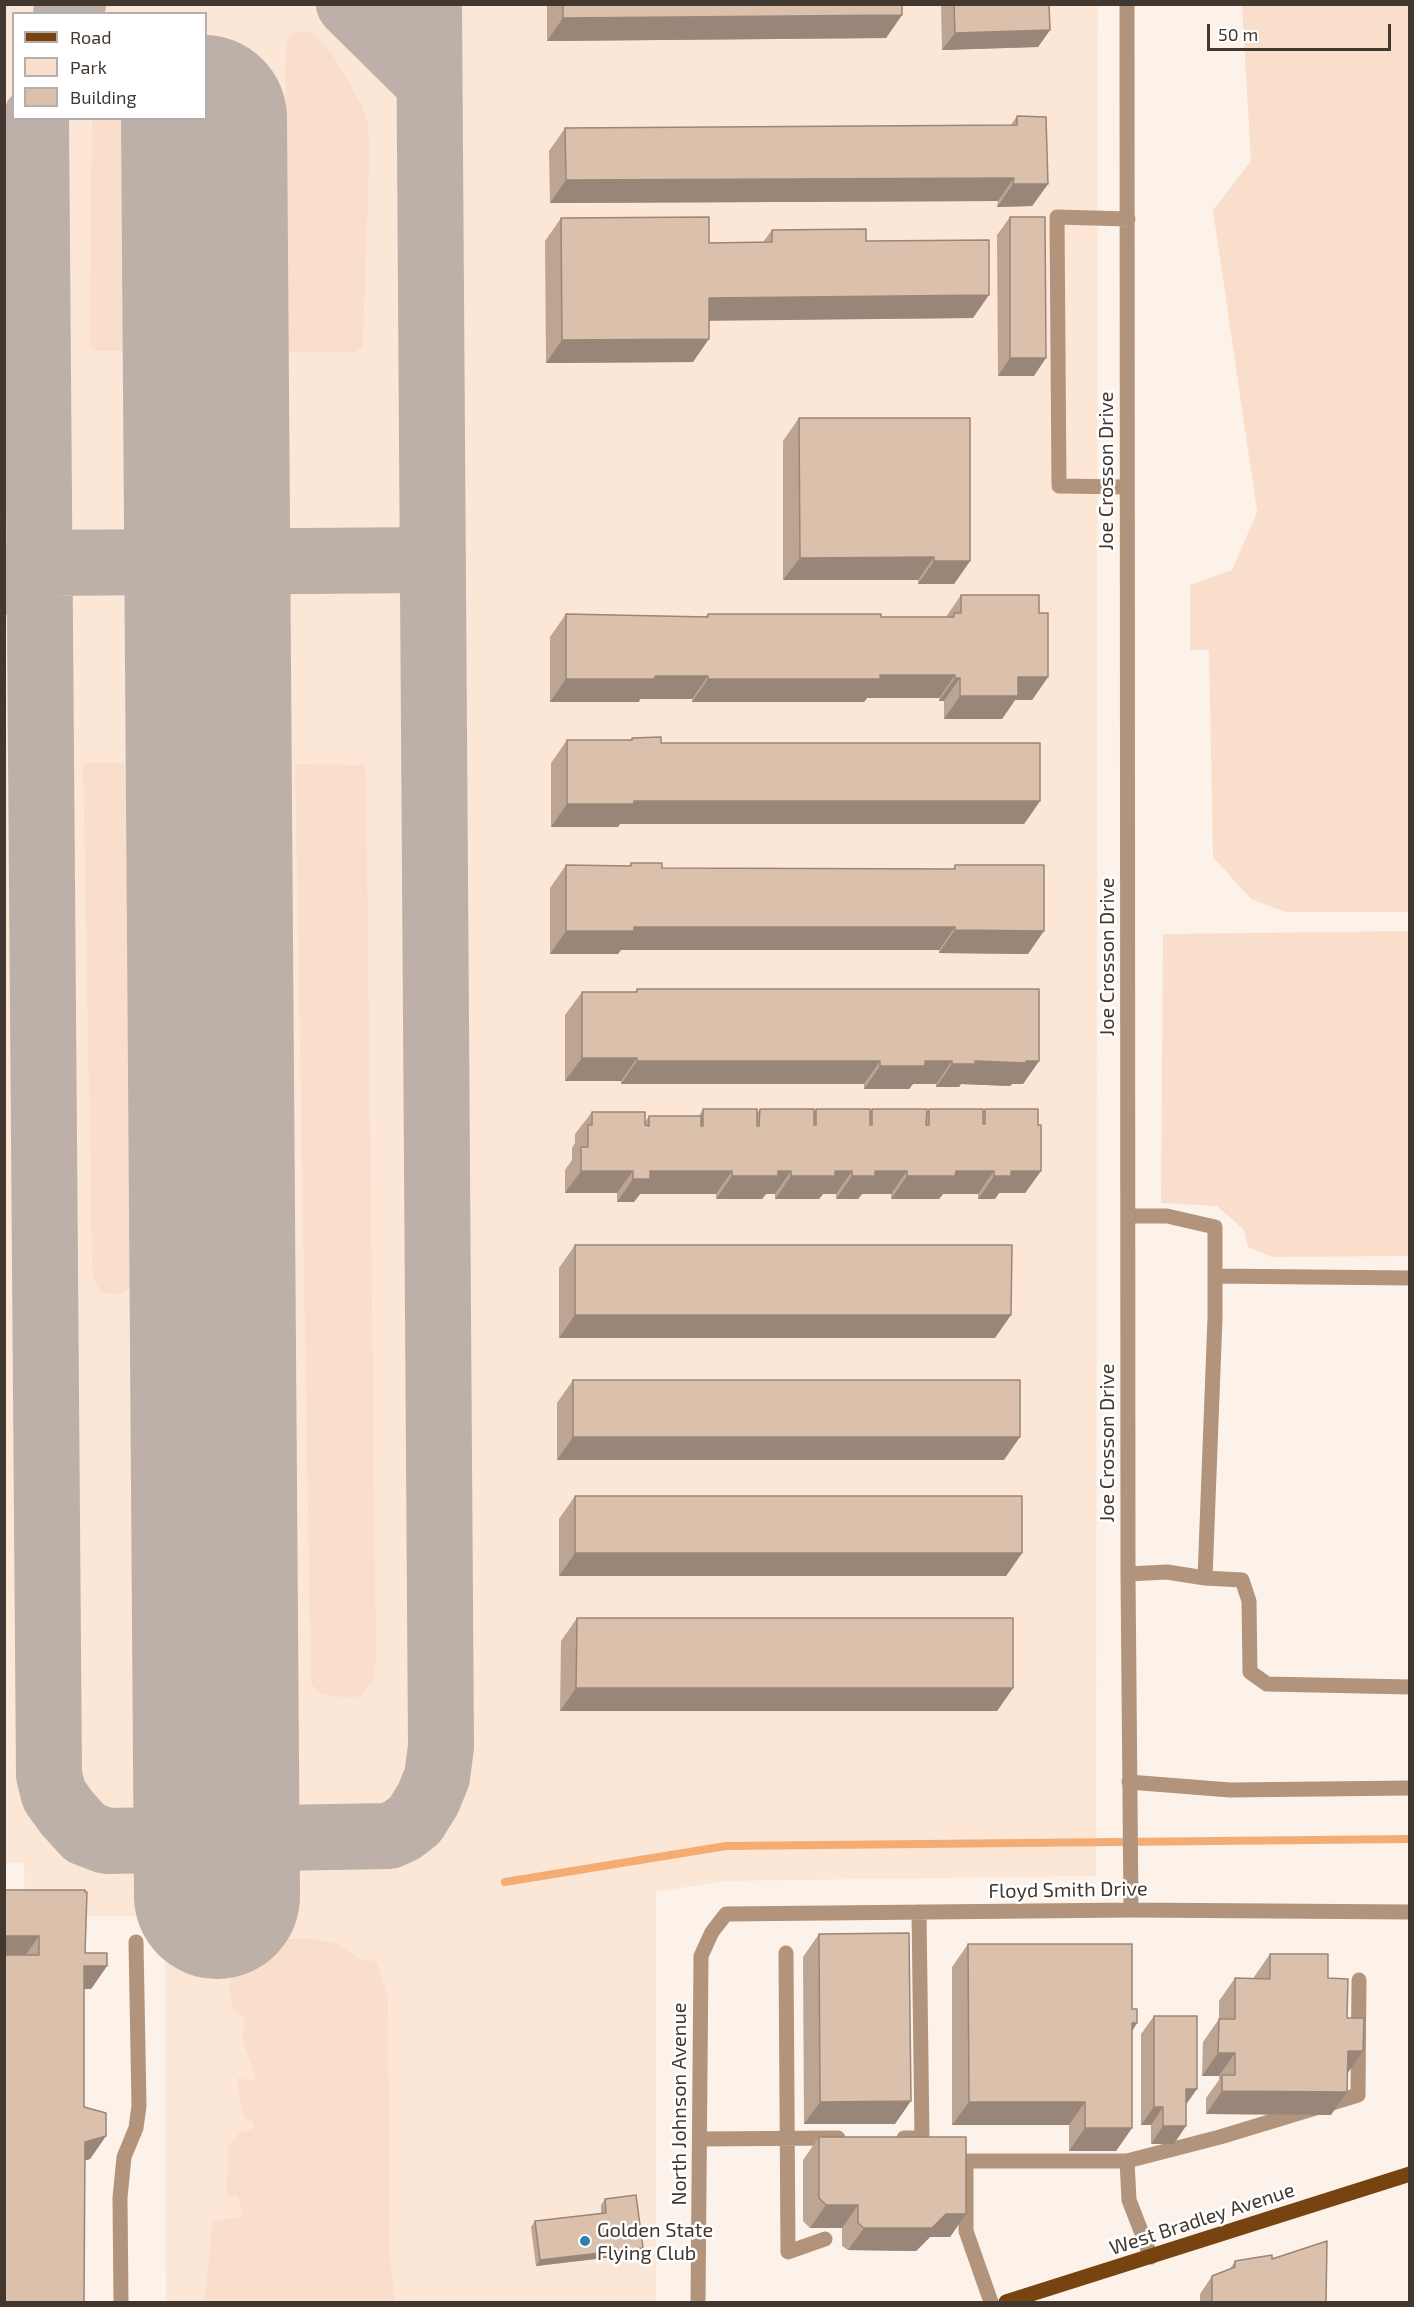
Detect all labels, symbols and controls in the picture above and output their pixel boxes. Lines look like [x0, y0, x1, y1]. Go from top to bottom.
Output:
legend [12, 12, 207, 120]
scale bar [1210, 12, 1394, 50]
text: 50 m [1218, 23, 1258, 45]
text: Road [70, 26, 111, 48]
text: Park [70, 56, 107, 78]
text: Building [70, 86, 137, 108]
street label: Joe Crosson Drive [1094, 391, 1118, 551]
street label: Joe Crosson Drive [1095, 877, 1119, 1037]
street label: Joe Crosson Drive [1095, 1363, 1119, 1523]
street label: Floyd Smith Drive [988, 1877, 1148, 1903]
street label: North Johnson Avenue [667, 2002, 691, 2206]
street label: West Bradley Avenue [1106, 2178, 1298, 2260]
place label: Golden State Flying Club [597, 2218, 713, 2265]
marker: Golden State Flying Club [578, 2234, 592, 2248]

